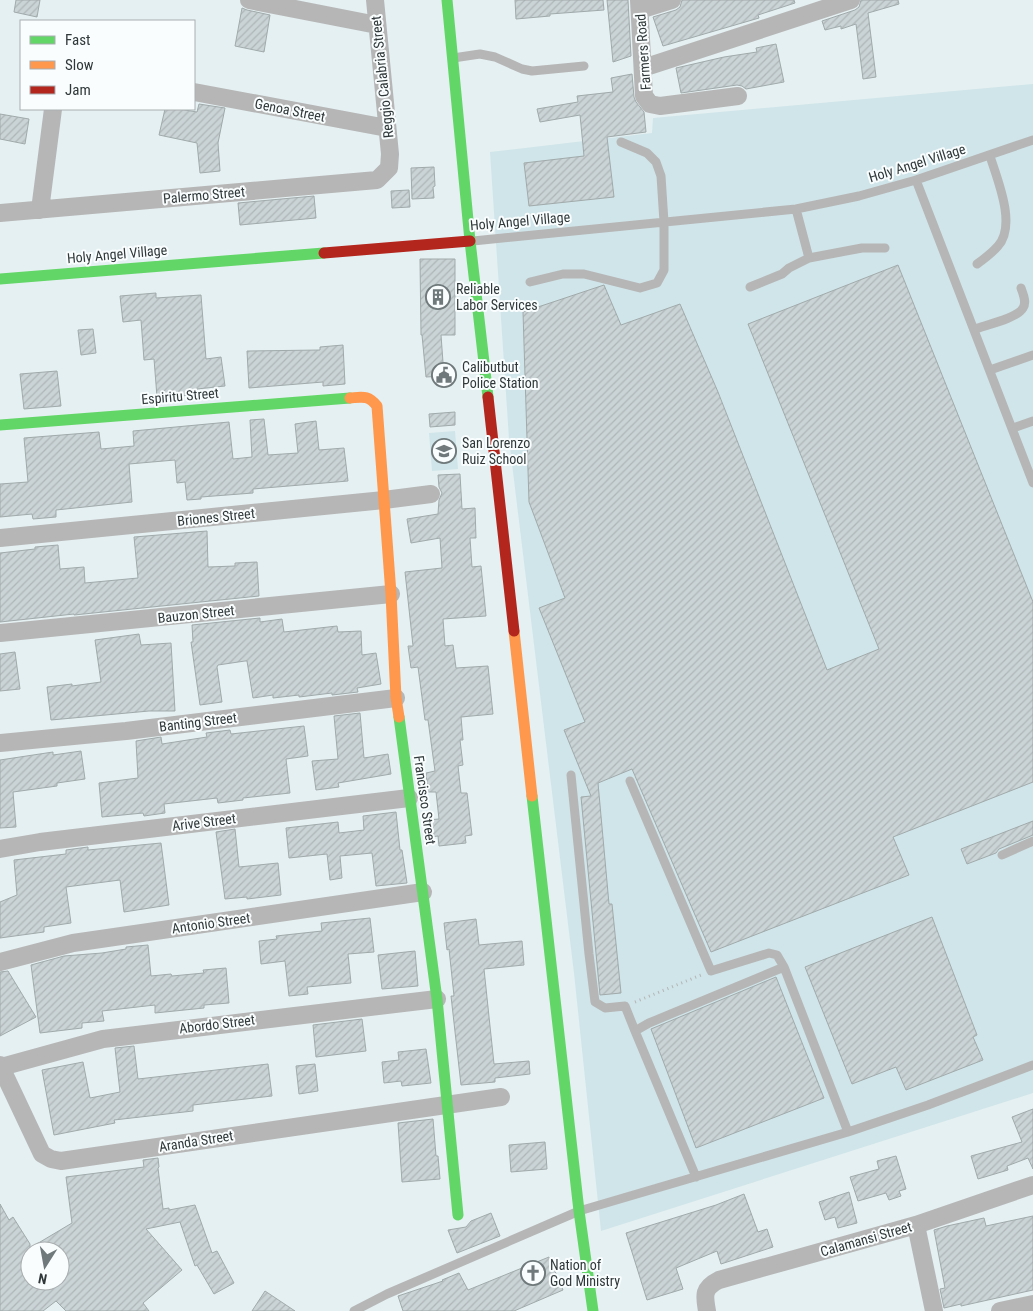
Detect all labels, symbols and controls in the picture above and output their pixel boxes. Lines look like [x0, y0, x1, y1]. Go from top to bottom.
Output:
street label: Farmers Road [632, 13, 654, 91]
street label: Reggio Calabria Street [368, 15, 396, 139]
legend [20, 20, 195, 110]
text: Fast [65, 31, 90, 49]
text: Slow [65, 56, 94, 74]
text: Jam [65, 81, 91, 99]
street label: Genoa Street [253, 95, 327, 125]
street label: Holy Angel Village [867, 141, 968, 185]
street label: Palermo Street [162, 183, 246, 207]
street label: Holy Angel Village [469, 209, 571, 233]
street label: Holy Angel Village [66, 242, 168, 266]
place label: Reliable Labor Services [456, 281, 538, 313]
building icon: Reliable Labor Services [425, 284, 451, 310]
place label: Calibutbut Police Station [462, 359, 539, 391]
public building icon: Calibutbut Police Station [431, 362, 457, 388]
street label: Espiritu Street [141, 385, 219, 407]
place label: San Lorenzo Ruiz School [462, 435, 530, 467]
school or university icon: San Lorenzo Ruiz School [431, 438, 457, 464]
street label: Briones Street [176, 505, 256, 529]
street label: Bauzon Street [157, 602, 235, 626]
street label: Banting Street [158, 709, 238, 735]
street label: Francisco Street [411, 755, 439, 845]
street label: Arive Street [171, 810, 237, 834]
street label: Antonio Street [171, 910, 251, 936]
street label: Abordo Street [178, 1011, 256, 1037]
street label: Aranda Street [158, 1127, 234, 1155]
street label: Calamansi Street [819, 1218, 913, 1260]
north arrow [20, 1241, 70, 1291]
place label: Nation of God Ministry [550, 1257, 620, 1289]
church icon: Nation of God Ministry [520, 1260, 546, 1286]
text: N [37, 1270, 48, 1287]

